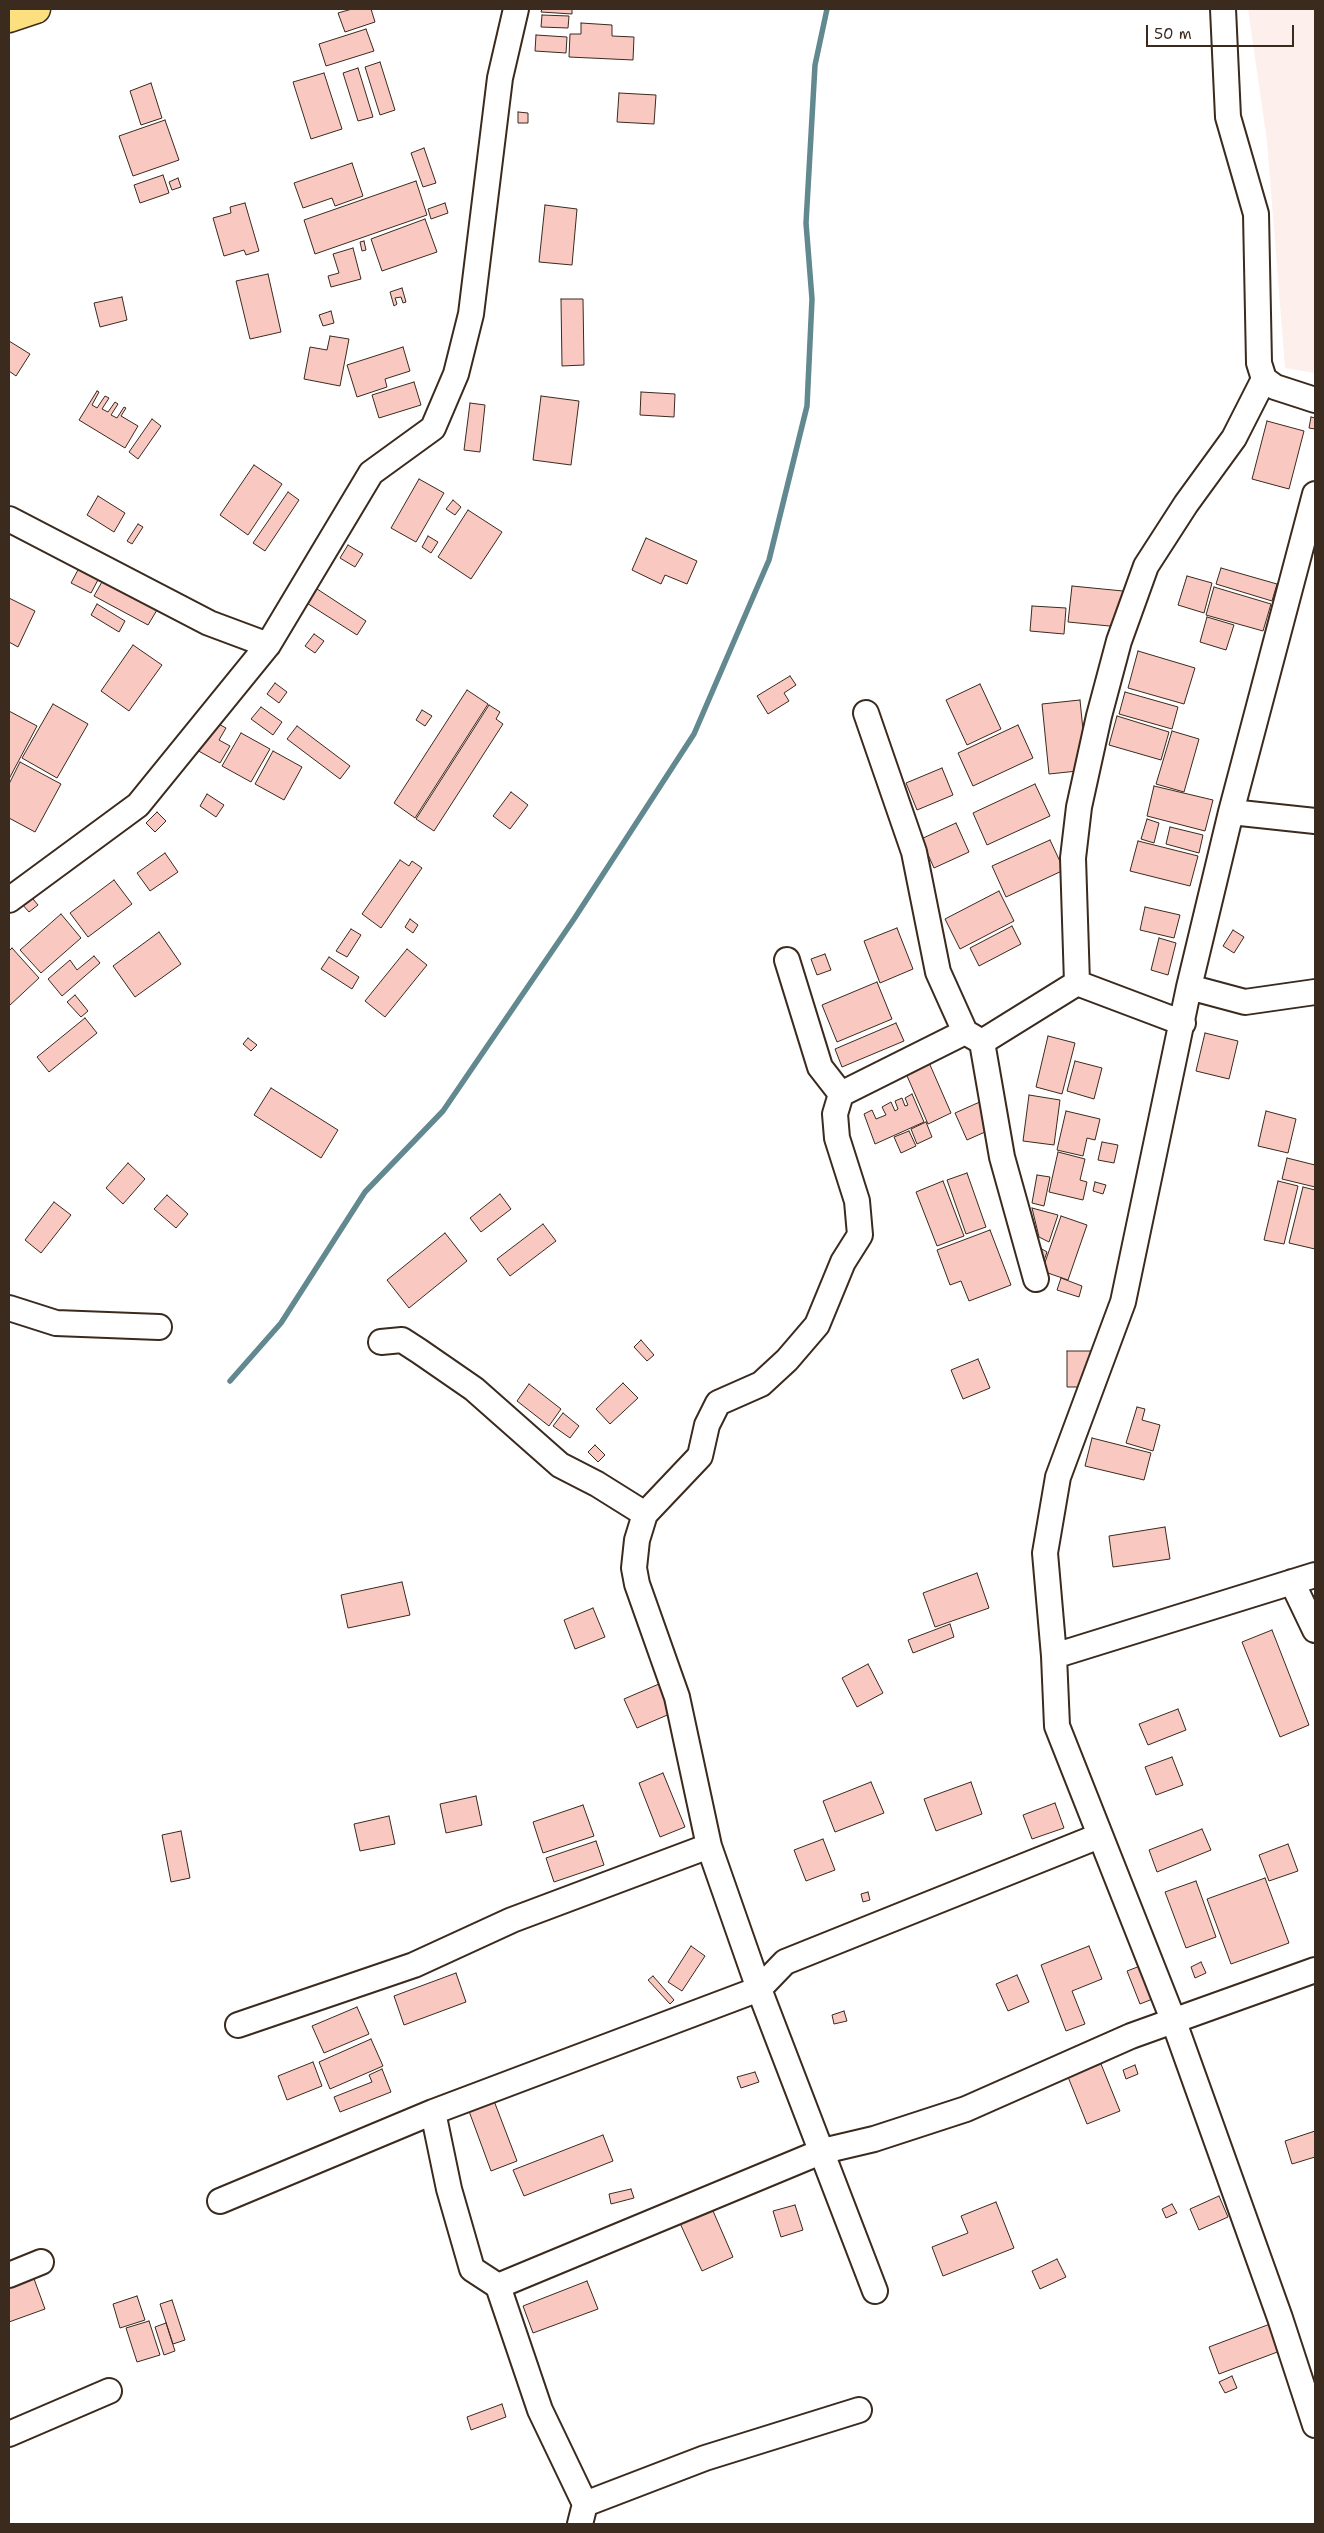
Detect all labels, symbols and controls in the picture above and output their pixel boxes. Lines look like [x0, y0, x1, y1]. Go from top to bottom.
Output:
scale bar [1149, 15, 1296, 47]
text: 50 m [1154, 24, 1192, 44]

